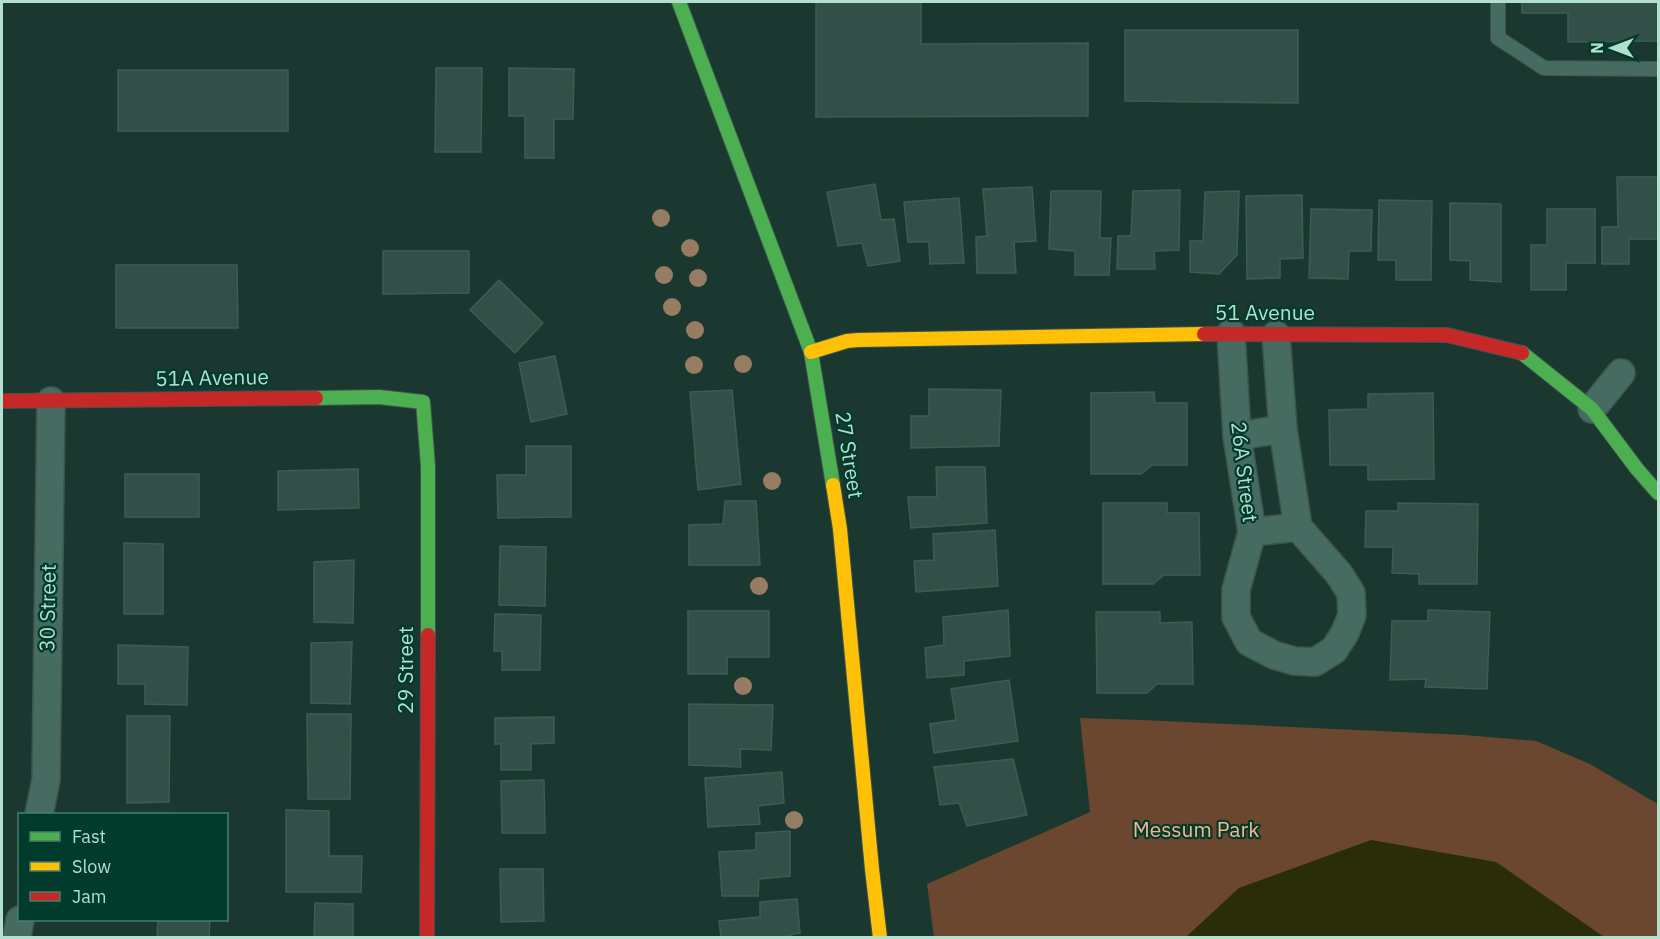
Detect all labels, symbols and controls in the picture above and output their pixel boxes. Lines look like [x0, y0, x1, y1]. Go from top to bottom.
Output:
north arrow [1582, 18, 1642, 78]
text: N [1587, 42, 1607, 54]
street label: 51 Avenue [1215, 298, 1315, 326]
street label: 51A Avenue [155, 362, 269, 392]
street label: 27 Street [829, 409, 871, 500]
street label: 26A Street [1225, 420, 1265, 524]
street label: 30 Street [32, 564, 62, 652]
street label: 29 Street [391, 626, 419, 714]
legend [18, 813, 228, 921]
park label: Messum Park [1133, 815, 1259, 843]
text: Fast [72, 825, 106, 848]
text: Slow [72, 855, 111, 878]
text: Jam [72, 885, 107, 908]

